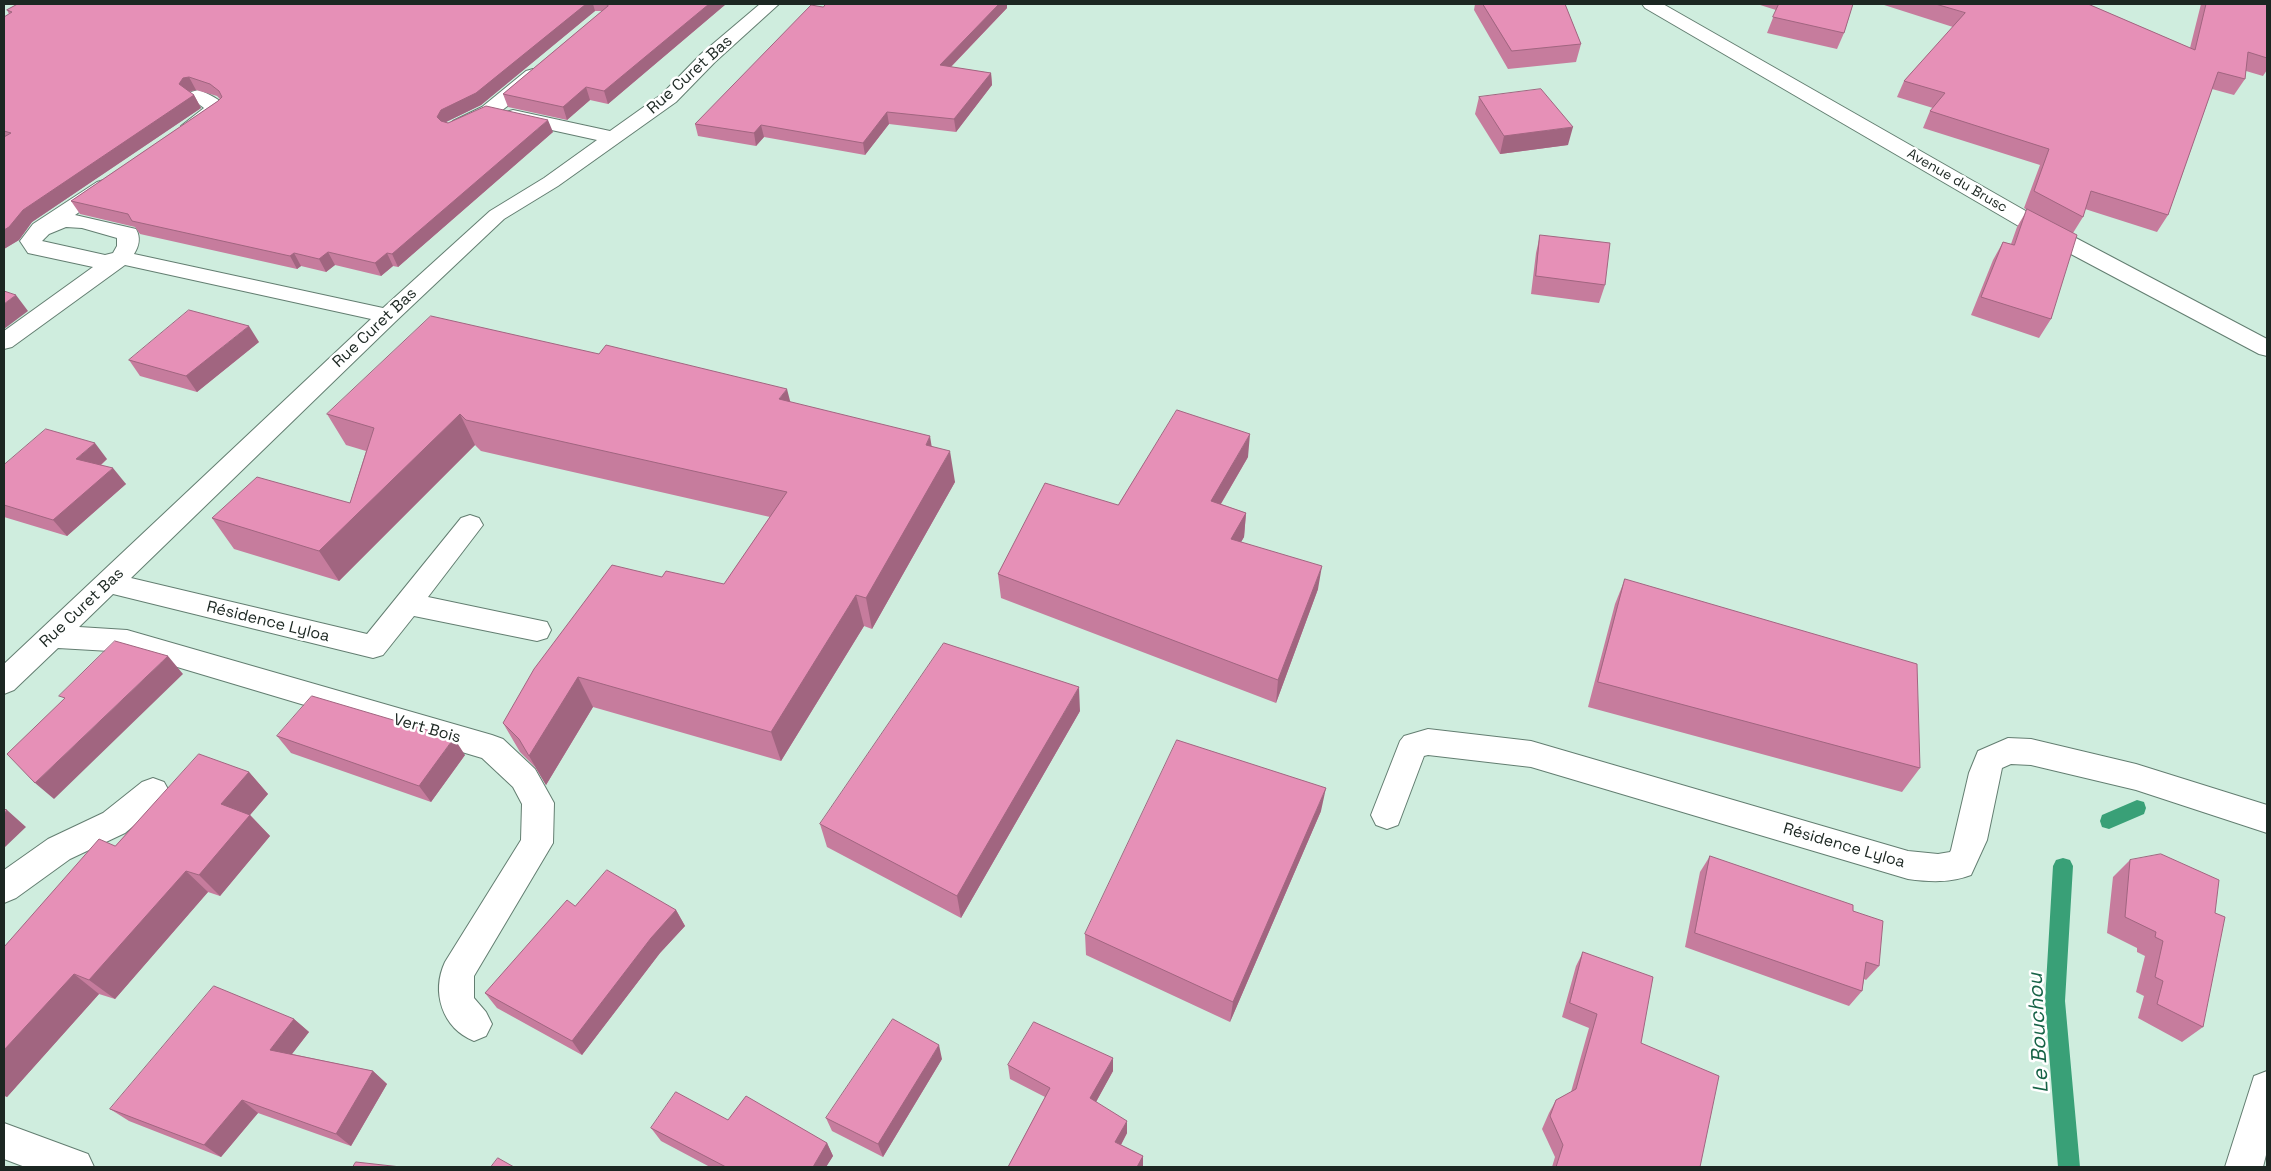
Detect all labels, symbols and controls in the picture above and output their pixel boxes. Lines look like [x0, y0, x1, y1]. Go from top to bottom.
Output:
street label: Rue Curet Bas [643, 32, 737, 118]
street label: Avenue du Brusc [1904, 145, 2010, 217]
street label: Rue Curet Bas [329, 284, 421, 372]
street label: Rue Curet Bas [36, 564, 128, 652]
street label: Résidence Lyloa [204, 597, 332, 647]
street label: Vert Bois [391, 710, 463, 748]
street label: Résidence Lyloa [1781, 819, 1907, 873]
water label: Le Bouchou [2023, 972, 2055, 1094]

